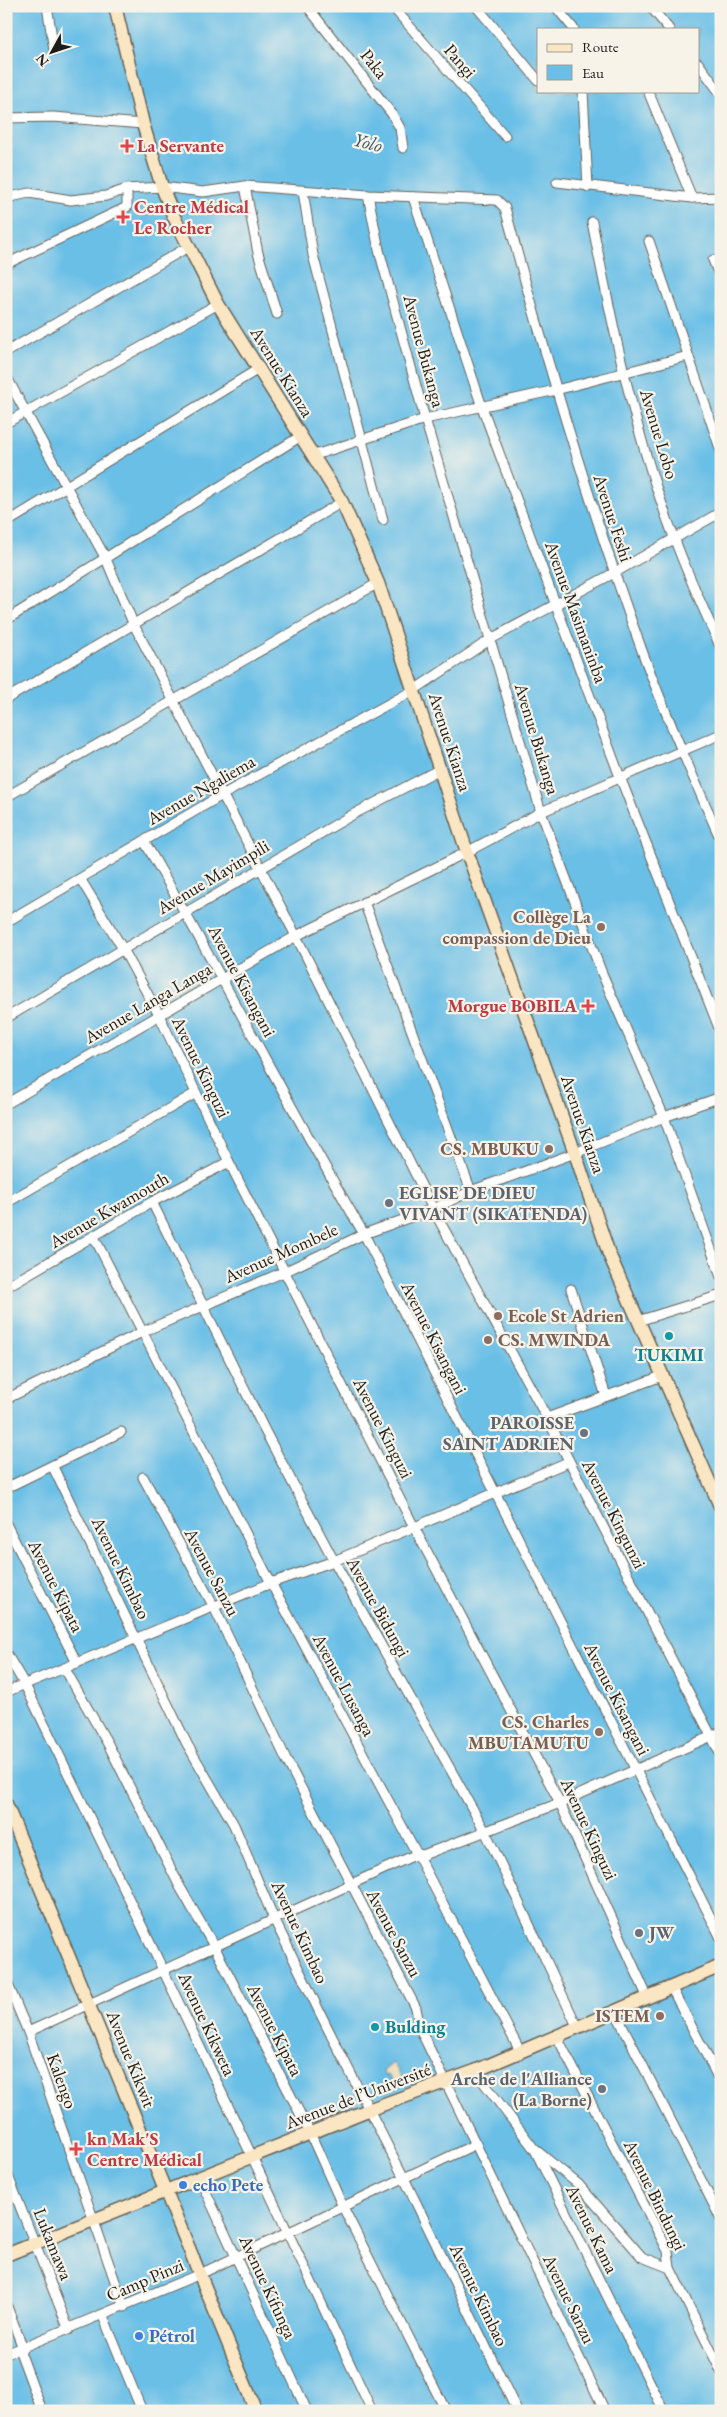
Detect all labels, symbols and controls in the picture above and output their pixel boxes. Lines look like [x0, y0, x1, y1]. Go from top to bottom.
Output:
north arrow [28, 28, 78, 78]
legend [537, 28, 700, 92]
text: Route [582, 37, 619, 56]
street label: Pangi [439, 39, 482, 83]
street label: Paka [356, 44, 394, 84]
text: N [31, 50, 53, 70]
text: Eau [582, 63, 604, 82]
water label: Yolo [351, 127, 385, 158]
place label: La Servante [137, 134, 225, 157]
marker: La Servante [121, 140, 133, 152]
place label: Centre Médical Le Rocher [134, 195, 249, 239]
marker: Centre Médical Le Rocher [116, 210, 130, 224]
street label: Avenue Bukanga [398, 291, 451, 410]
street label: Avenue Kianza [245, 321, 320, 422]
street label: Avenue Lobo [635, 385, 684, 482]
street label: Avenue Feshi [588, 470, 639, 565]
street label: Avenue Masimaninba [540, 537, 613, 687]
street label: Avenue Bukanga [509, 679, 566, 798]
street label: Avenue Kianza [423, 689, 478, 795]
street label: Avenue Ngaliema [142, 749, 260, 830]
street label: Avenue Mayimpili [152, 834, 274, 920]
place label: Collège La compassion de Dieu [443, 905, 591, 949]
street label: Avenue Kisangani [203, 920, 282, 1041]
marker: Collège La compassion de Dieu [595, 921, 607, 933]
street label: Avenue Langa Langa [79, 956, 216, 1049]
place label: Morgue BOBILA [447, 994, 578, 1017]
marker: Morgue BOBILA [581, 999, 595, 1013]
street label: Avenue Kinguzi [167, 1011, 236, 1122]
street label: Avenue Kianza [556, 1071, 611, 1177]
place label: CS. MBUKU [440, 1137, 540, 1160]
marker: CS. MBUKU [543, 1143, 555, 1155]
street label: Avenue Kwamouth [44, 1166, 173, 1254]
place label: EGLISE DE DIEU VIVANT (SIKATENDA) [399, 1181, 587, 1225]
marker: EGLISE DE DIEU VIVANT (SIKATENDA) [383, 1197, 395, 1209]
street label: Avenue Mombele [220, 1217, 341, 1288]
street label: Avenue Kisangani [396, 1277, 473, 1398]
place label: Ecole St Adrien [508, 1304, 624, 1327]
marker: Ecole St Adrien [492, 1310, 504, 1322]
place label: CS. MWINDA [498, 1328, 611, 1351]
marker: TUKIMI [663, 1330, 675, 1342]
marker: CS. MWINDA [482, 1334, 494, 1346]
place label: TUKIMI [634, 1343, 704, 1366]
street label: Avenue Kinguzi [348, 1373, 419, 1482]
place label: PAROISSE SAINT ADRIEN [443, 1411, 575, 1455]
marker: PAROISSE SAINT ADRIEN [578, 1427, 590, 1439]
street label: Avenue Kingunzi [577, 1454, 652, 1573]
street label: Avenue Kimbao [86, 1512, 156, 1623]
street label: Avenue Sanzu [179, 1523, 246, 1620]
street label: Avenue Kipata [23, 1535, 90, 1637]
street label: Avenue Bidungi [341, 1552, 416, 1661]
street label: Avenue Lusanga [307, 1629, 381, 1741]
street label: Avenue Kisangani [579, 1638, 656, 1759]
place label: CS. Charles MBUTAMUTU [468, 1710, 590, 1754]
marker: CS. Charles MBUTAMUTU [593, 1726, 605, 1738]
street label: Avenue Kinguzi [555, 1773, 623, 1884]
street label: Avenue Kimbao [266, 1876, 334, 1987]
street label: Avenue Sanzu [361, 1884, 428, 1981]
place label: JW [647, 1921, 675, 1944]
marker: JW [633, 1927, 645, 1939]
street label: Avenue Kikweta [173, 1967, 242, 2080]
street label: Avenue Kipata [242, 1979, 309, 2081]
place label: ISTEM [595, 2004, 650, 2027]
street label: Avenue Kikwit [101, 2006, 162, 2111]
marker: ISTEM [654, 2010, 666, 2022]
place label: Bulding [385, 2015, 446, 2038]
marker: Bulding [369, 2021, 381, 2033]
street label: Kalengo [42, 2050, 83, 2112]
street label: Avenue de l’Université [281, 2057, 434, 2134]
place label: Arche de l'Alliance (La Borne) [449, 2067, 592, 2111]
marker: Arche de l'Alliance (La Borne) [596, 2083, 608, 2095]
place label: kn Mak'S Centre Médical [87, 2127, 202, 2171]
street label: Avenue Bindungi [618, 2135, 692, 2254]
marker: kn Mak'S Centre Médical [69, 2142, 83, 2156]
place label: echo Pete [193, 2173, 264, 2196]
marker: echo Pete [177, 2179, 189, 2191]
street label: Avenue Kama [561, 2180, 624, 2278]
street label: Lukamawa [29, 2204, 79, 2284]
street label: Avenue Kifunga [234, 2230, 303, 2343]
street label: Avenue Kimbao [444, 2239, 514, 2350]
street label: Avenue Sanzu [538, 2249, 601, 2348]
street label: Camp Pinzi [103, 2253, 188, 2306]
place label: Pétrol [149, 2324, 195, 2347]
marker: Pétrol [133, 2330, 145, 2342]

